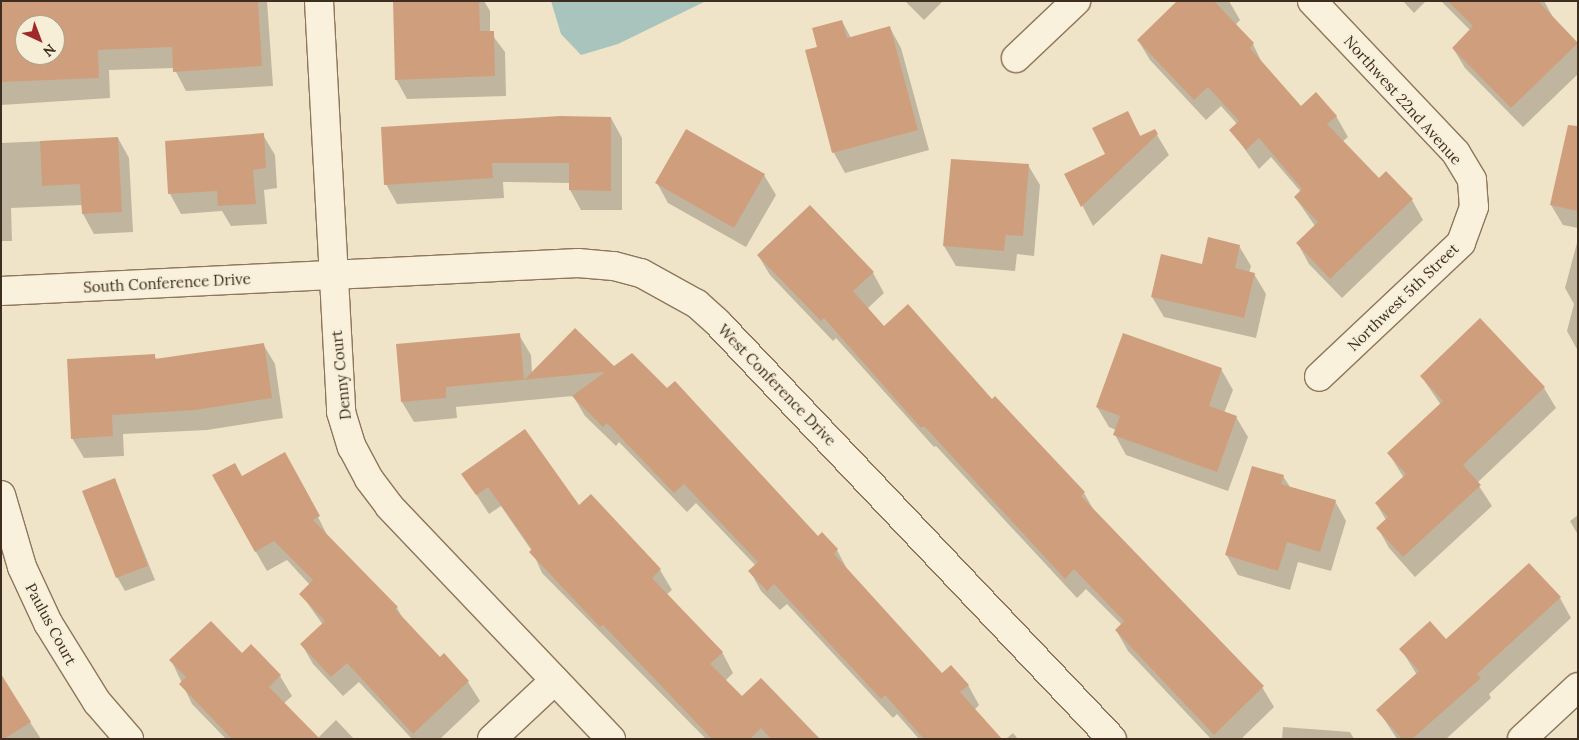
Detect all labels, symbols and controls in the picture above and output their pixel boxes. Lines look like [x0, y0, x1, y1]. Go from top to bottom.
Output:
north arrow [15, 15, 65, 65]
street label: Northwest 22nd Avenue [1340, 32, 1466, 168]
text: N [39, 40, 60, 61]
street label: Northwest 5th Street [1344, 239, 1462, 355]
street label: South Conference Drive [83, 270, 251, 296]
street label: West Conference Drive [714, 321, 840, 449]
street label: Denny Court [327, 329, 355, 421]
street label: Paulus Court [22, 580, 80, 668]

